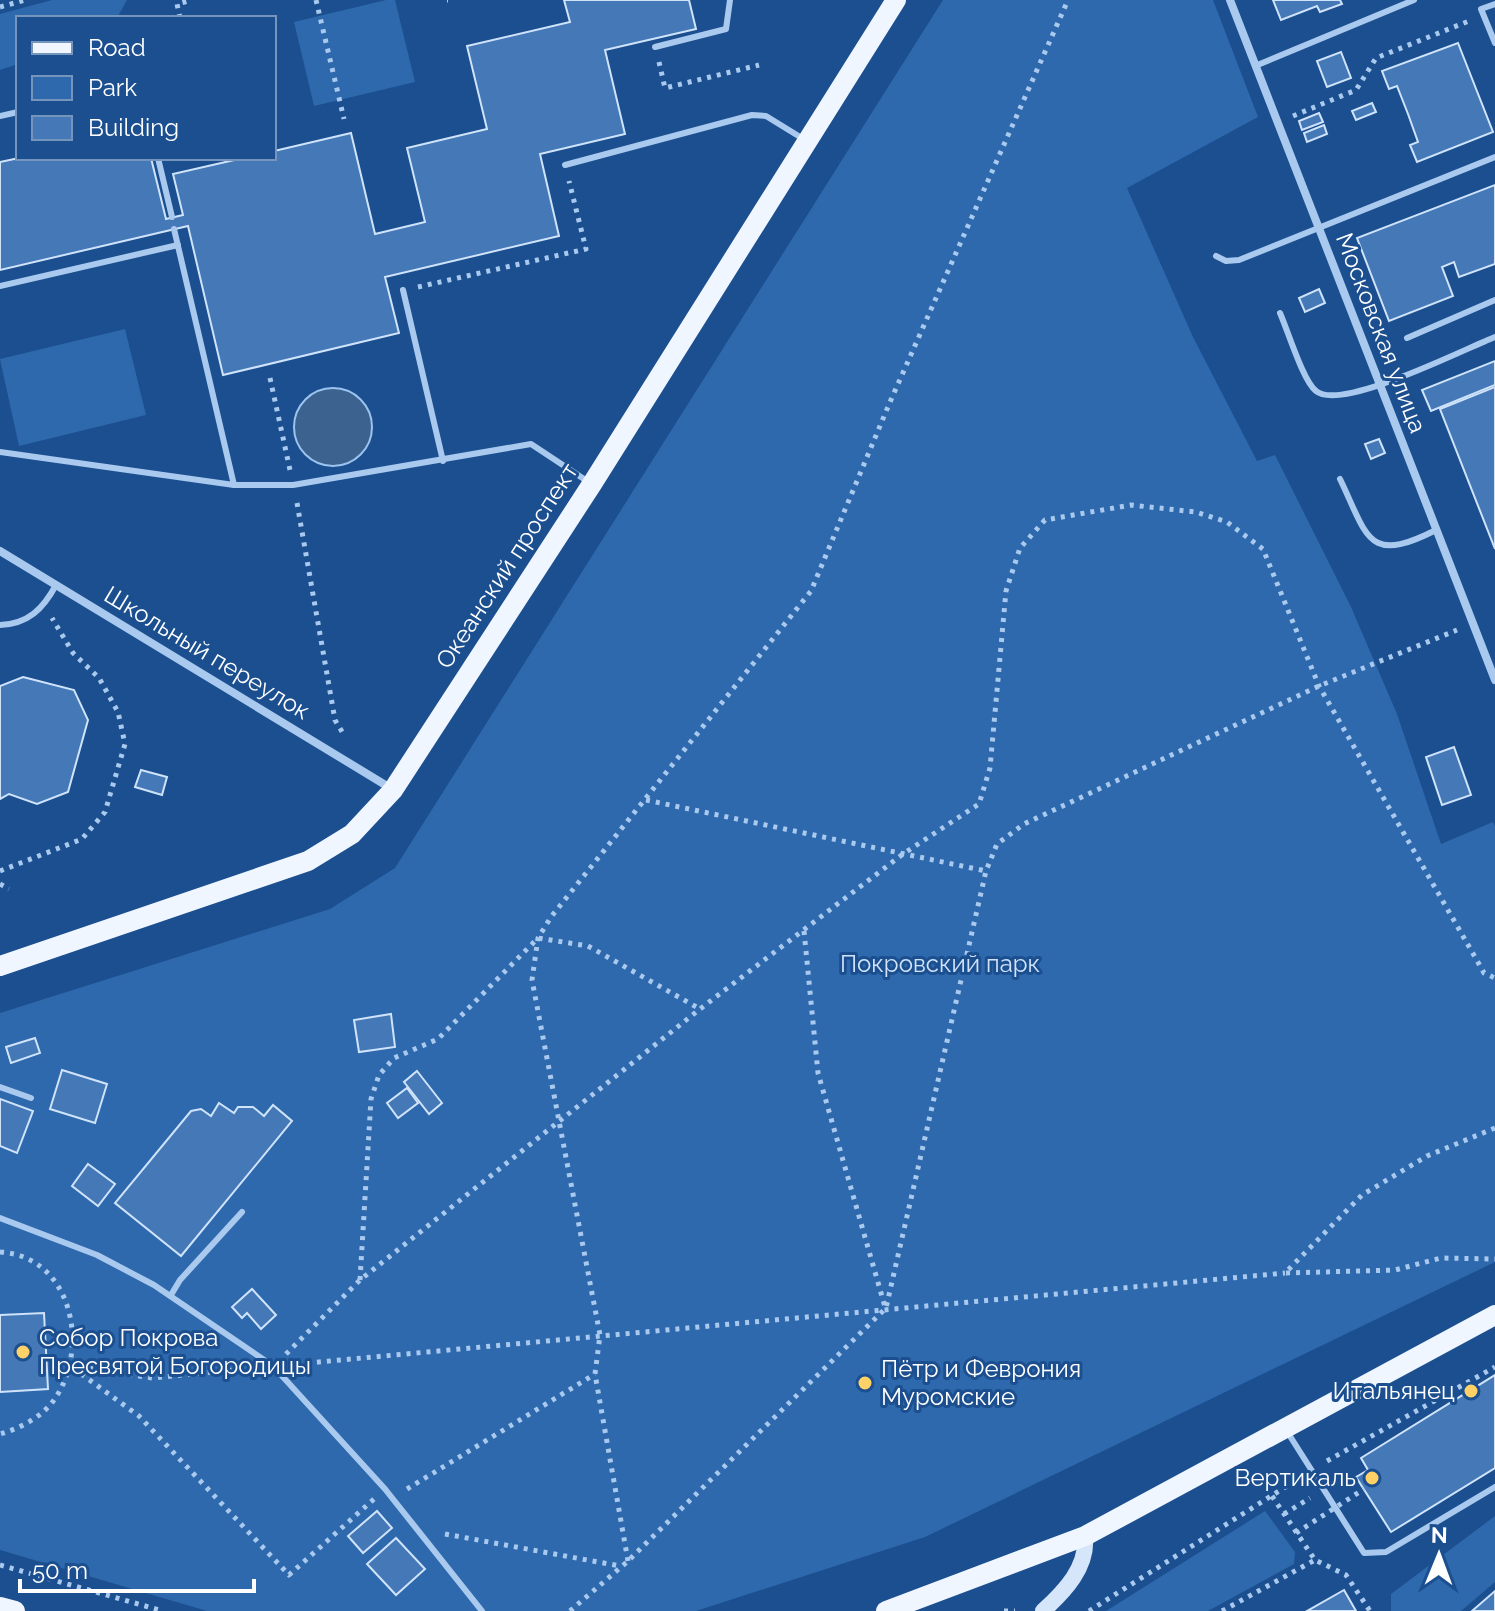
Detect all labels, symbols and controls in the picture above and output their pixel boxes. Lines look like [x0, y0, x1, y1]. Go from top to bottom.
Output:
legend [16, 16, 276, 160]
text: Road [88, 33, 146, 62]
text: Park [88, 73, 137, 102]
text: Building [88, 113, 179, 142]
street label: Московская улица [1330, 229, 1433, 437]
street label: Океанский проспект [429, 457, 584, 674]
street label: Школьный переулок [99, 580, 315, 725]
park label: Покровский парк [840, 949, 1040, 978]
place label: Собор Покрова Пресвятой Богородицы [39, 1323, 311, 1380]
marker: Собор Покрова Пресвятой Богородицы [14, 1343, 32, 1361]
place label: Пётр и Феврония Муромские [881, 1354, 1081, 1411]
marker: Пётр и Феврония Муромские [856, 1374, 874, 1392]
place label: Итальянец [1333, 1376, 1455, 1405]
marker: Итальянец [1462, 1382, 1480, 1400]
place label: Вертикаль [1235, 1463, 1356, 1492]
marker: Вертикаль [1363, 1469, 1381, 1487]
north arrow [1399, 1515, 1479, 1595]
text: N [1431, 1522, 1448, 1548]
scale bar [20, 1543, 254, 1593]
text: 50 m [32, 1556, 88, 1585]

